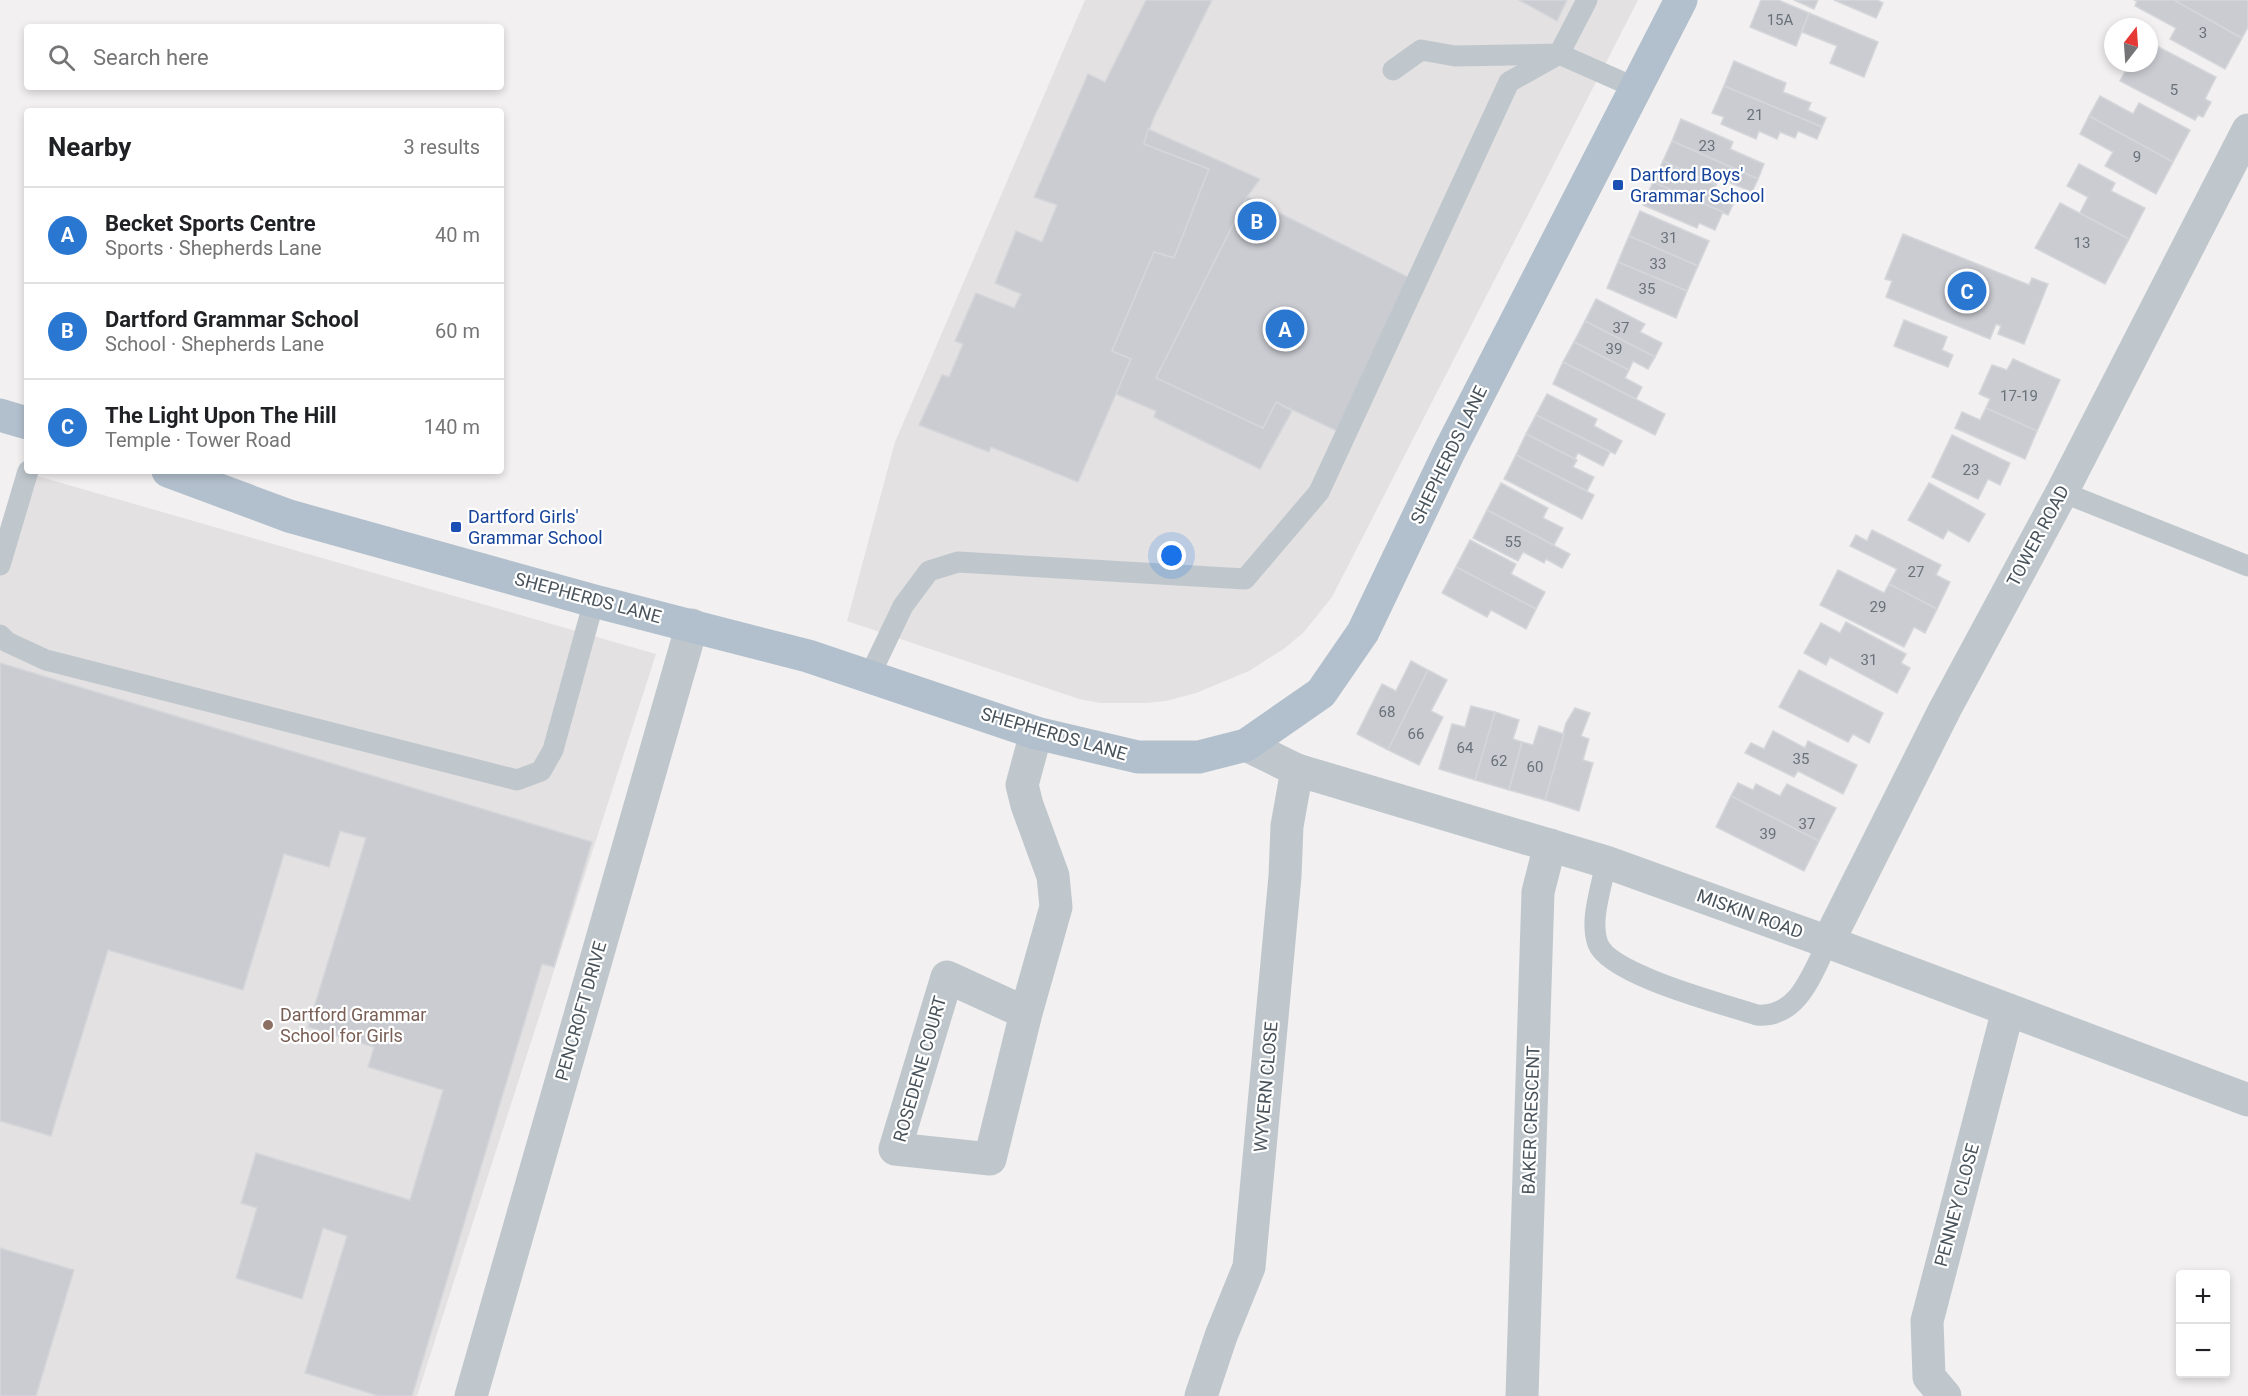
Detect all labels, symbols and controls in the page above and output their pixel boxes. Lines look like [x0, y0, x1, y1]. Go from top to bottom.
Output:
house number: 15A [1767, 11, 1794, 29]
north arrow [2104, 18, 2158, 72]
search box [24, 24, 504, 90]
house number: 3 [2199, 24, 2207, 42]
icon: search [45, 41, 78, 74]
text: Search here [93, 45, 209, 70]
house number: 5 [2170, 81, 2178, 99]
house number: 21 [1747, 106, 1763, 124]
text: Nearby [48, 132, 131, 162]
text: 3 results [404, 135, 480, 159]
house number: 23 [1699, 137, 1715, 155]
house number: 9 [2133, 148, 2141, 166]
place label: Dartford Boys' Grammar School [1630, 164, 1765, 206]
marker: Dartford Boys' Grammar School [1611, 178, 1625, 192]
pin: B [1238, 198, 1276, 244]
text: Becket Sports Centre [105, 211, 316, 236]
text: A [61, 223, 74, 247]
text: 40 m [435, 223, 480, 247]
house number: 31 [1661, 229, 1677, 247]
house number: 13 [2074, 234, 2090, 252]
text: Sports · Shepherds Lane [105, 236, 322, 260]
house number: 33 [1650, 255, 1666, 273]
pin: C [1948, 268, 1986, 314]
house number: 35 [1639, 280, 1655, 298]
pin: A [1266, 306, 1304, 352]
text: Dartford Grammar School [105, 307, 359, 332]
text: B [61, 319, 74, 343]
text: 60 m [435, 319, 480, 343]
house number: 37 [1613, 319, 1629, 337]
text: School · Shepherds Lane [105, 332, 324, 356]
house number: 39 [1606, 340, 1622, 358]
street label: SHEPHERDS LANE [1406, 382, 1491, 527]
house number: 17-19 [2000, 387, 2038, 405]
text: The Light Upon The Hill [105, 403, 337, 428]
text: C [61, 415, 74, 439]
text: 140 m [424, 415, 480, 439]
text: Temple · Tower Road [105, 428, 291, 452]
house number: 23 [1963, 461, 1979, 479]
street label: TOWER ROAD [2002, 482, 2073, 590]
place label: Dartford Girls' Grammar School [468, 506, 603, 548]
marker: Dartford Girls' Grammar School [449, 520, 463, 534]
house number: 55 [1505, 533, 1521, 551]
your location [1157, 541, 1186, 570]
house number: 27 [1908, 563, 1924, 581]
street label: SHEPHERDS LANE [513, 568, 664, 627]
house number: 29 [1870, 598, 1886, 616]
house number: 31 [1861, 651, 1877, 669]
street label: SHEPHERDS LANE [979, 703, 1130, 764]
house number: 68 [1379, 703, 1395, 721]
house number: 66 [1408, 725, 1424, 743]
house number: 64 [1457, 739, 1474, 757]
house number: 35 [1793, 750, 1809, 768]
house number: 62 [1491, 752, 1507, 770]
house number: 60 [1527, 758, 1543, 776]
house number: 37 [1799, 815, 1815, 833]
house number: 39 [1760, 825, 1776, 843]
street label: MISKIN ROAD [1694, 885, 1806, 942]
street label: PENCROFT DRIVE [551, 939, 610, 1083]
street label: ROSEDENE COURT [889, 993, 950, 1144]
place label: Dartford Grammar School for Girls [280, 1004, 426, 1046]
marker: Dartford Grammar School for Girls [261, 1018, 275, 1032]
street label: WYVERN CLOSE [1249, 1021, 1282, 1153]
street label: BAKER CRESCENT [1517, 1045, 1544, 1195]
street label: PENNEY CLOSE [1930, 1141, 1983, 1269]
map controls [2176, 1270, 2230, 1378]
button: + [2176, 1270, 2230, 1324]
button: − [2176, 1324, 2230, 1378]

